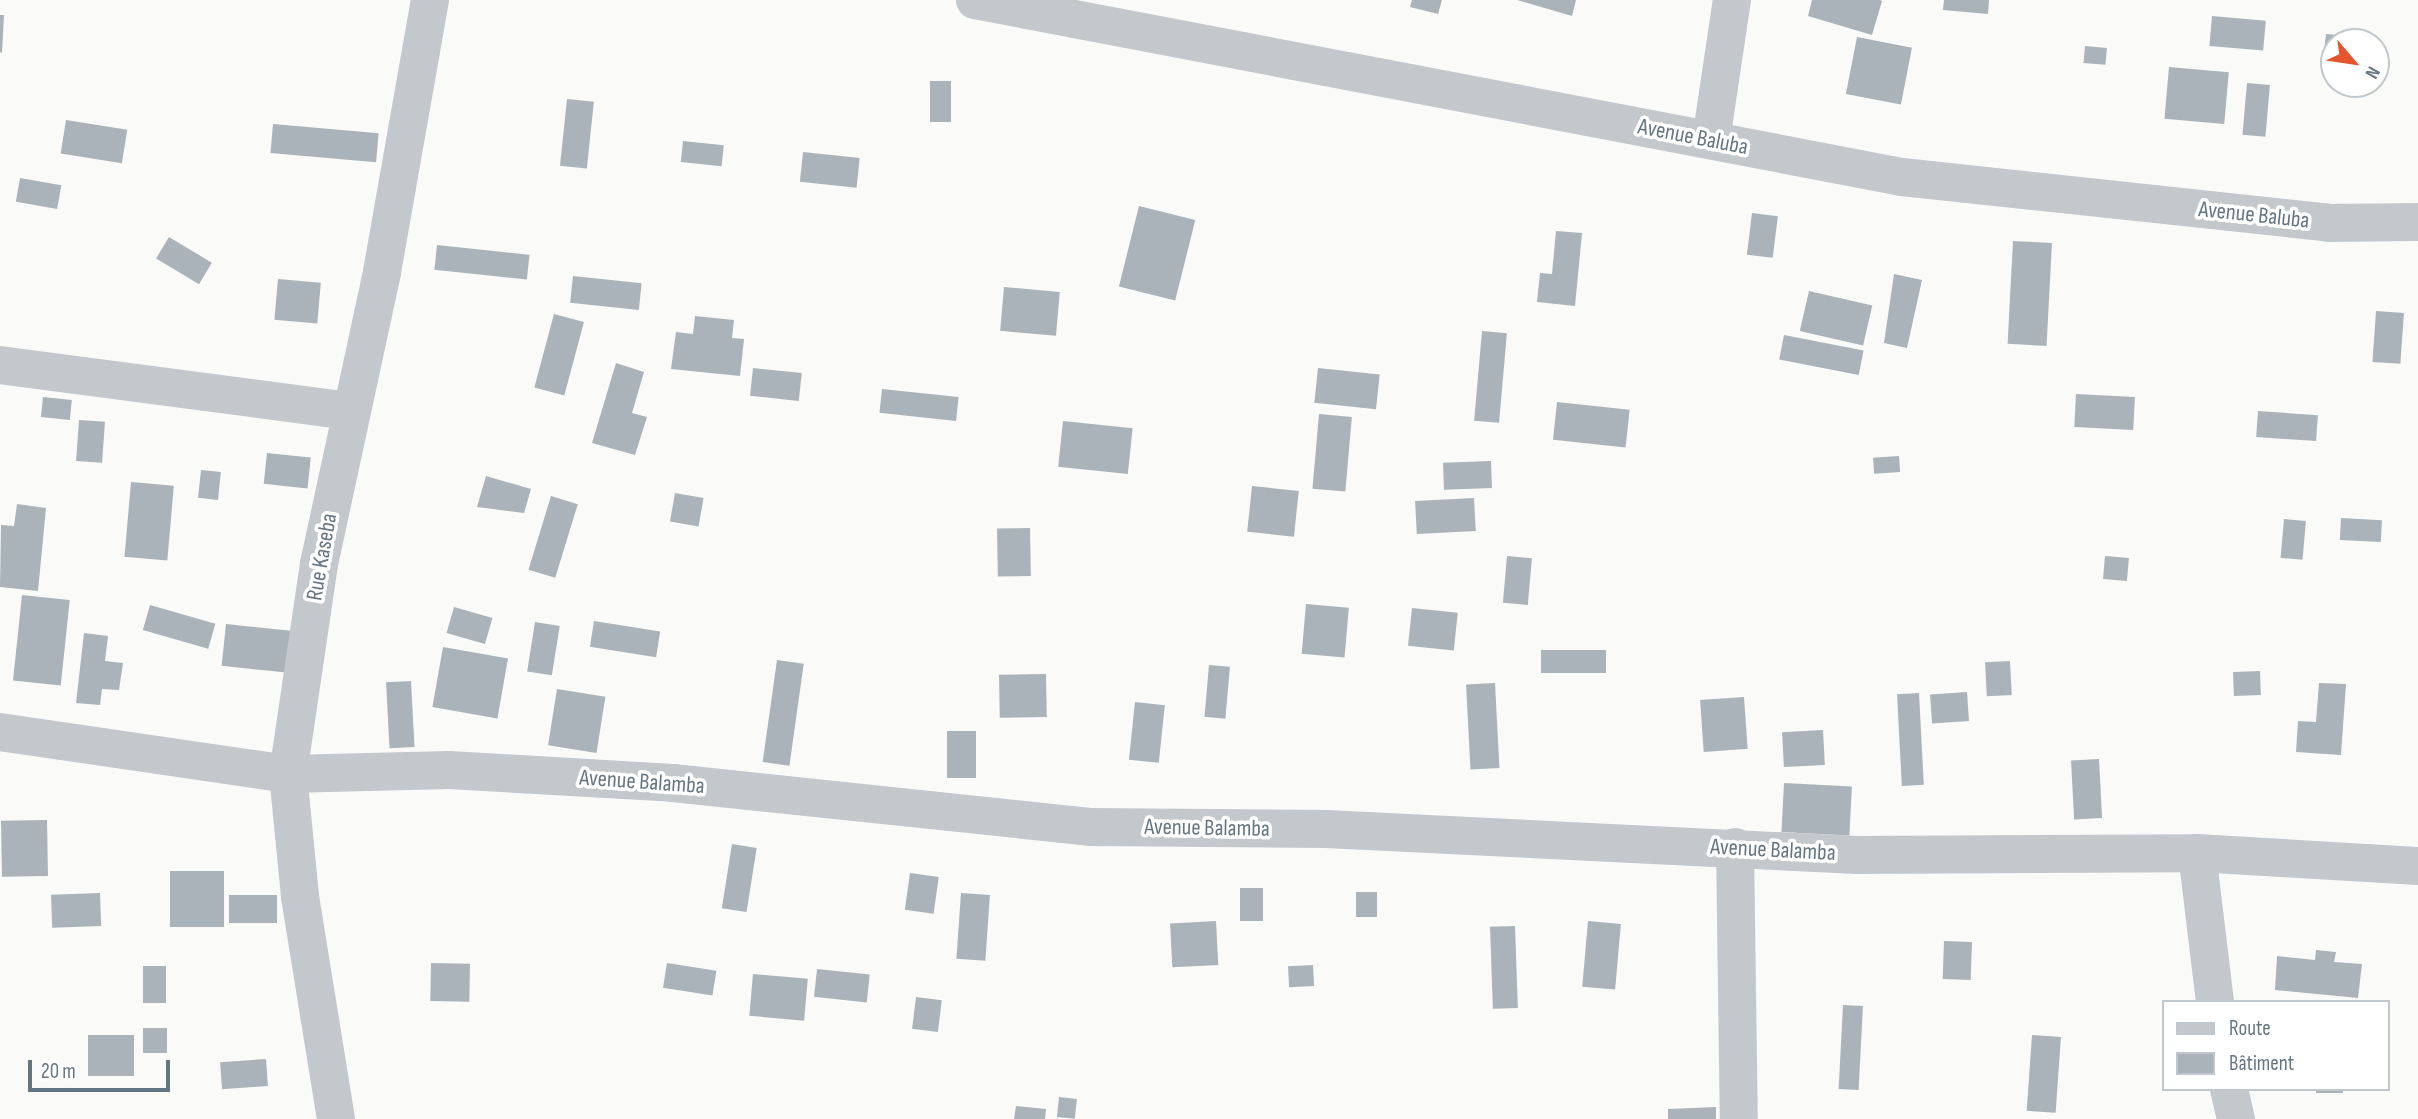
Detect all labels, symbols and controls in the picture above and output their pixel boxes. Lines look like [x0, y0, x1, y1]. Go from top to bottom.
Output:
north arrow [2320, 28, 2390, 98]
text: N [2360, 62, 2385, 82]
street label: Avenue Baluba [1636, 113, 1750, 161]
street label: Avenue Baluba [2197, 195, 2311, 235]
street label: Rue Kaseba [301, 511, 343, 603]
street label: Avenue Balamba [579, 764, 705, 800]
street label: Avenue Balamba [1144, 813, 1270, 843]
street label: Avenue Balamba [1710, 833, 1836, 867]
legend [2162, 1000, 2390, 1091]
text: Route [2229, 1016, 2271, 1041]
scale bar [32, 1046, 173, 1090]
text: Bâtiment [2229, 1051, 2294, 1076]
text: 20 m [41, 1059, 76, 1084]

